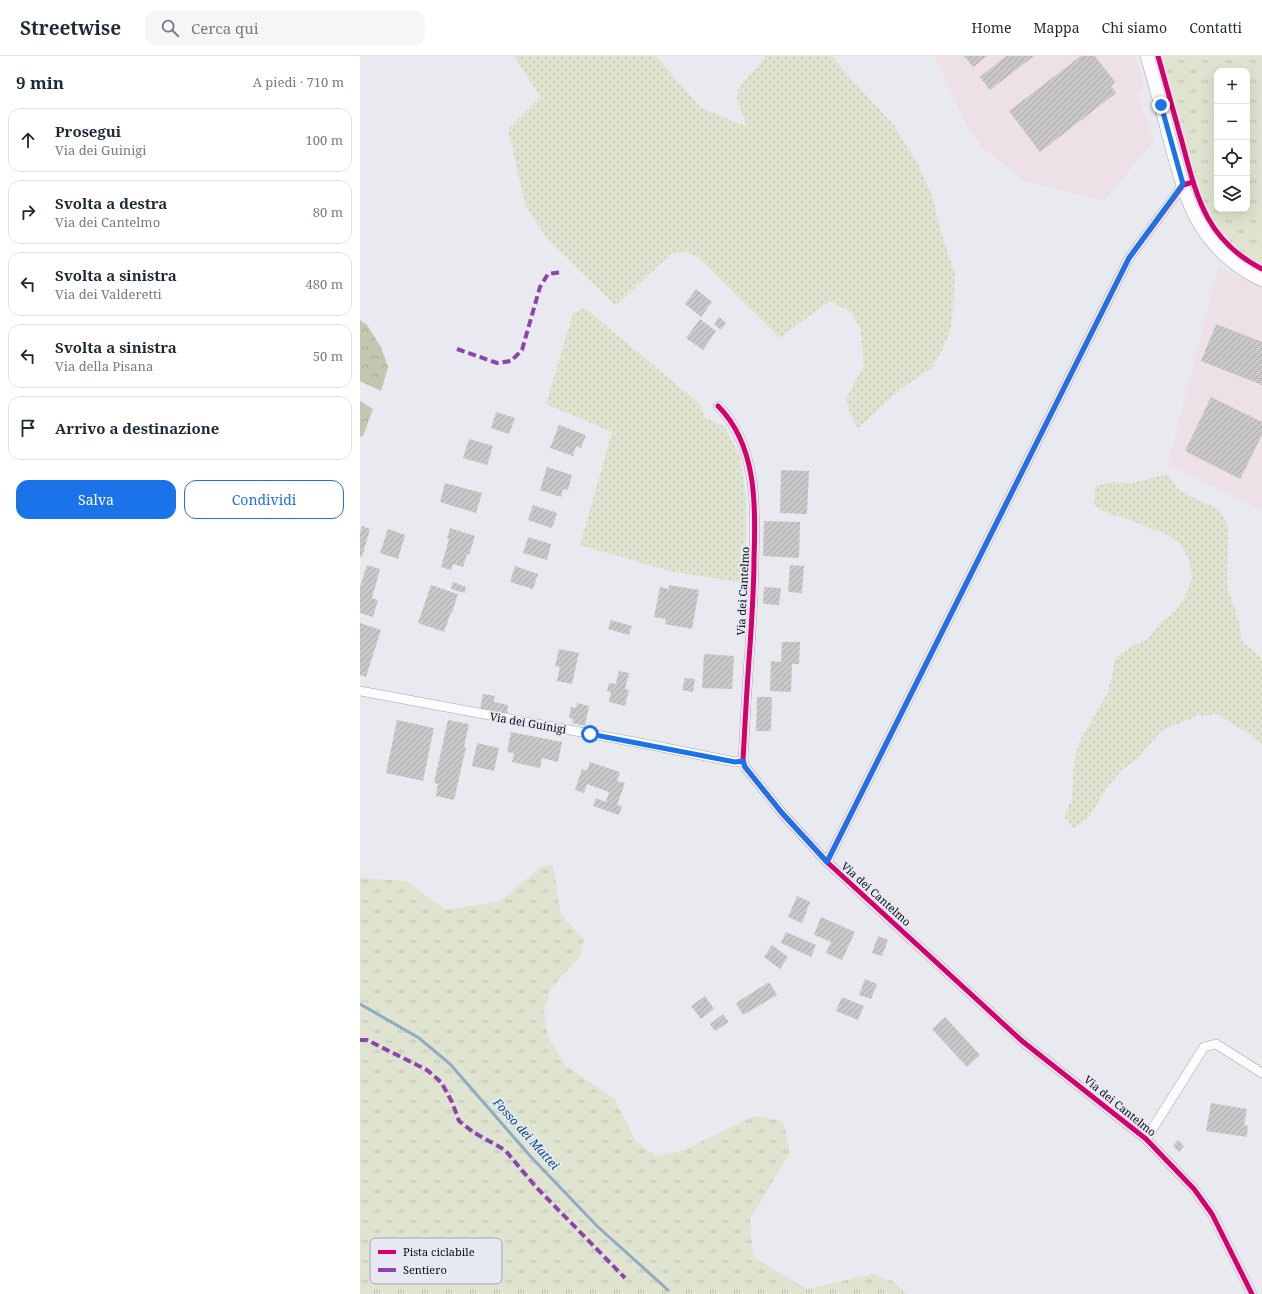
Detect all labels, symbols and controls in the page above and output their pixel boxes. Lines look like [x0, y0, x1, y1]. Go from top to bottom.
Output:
search box [145, 10, 425, 46]
text: Streetwise [20, 15, 121, 41]
icon: search [159, 17, 181, 39]
text: Cerca qui [191, 18, 259, 38]
text: Home [972, 18, 1011, 37]
text: Mappa [1033, 18, 1080, 37]
text: Chi siamo [1102, 18, 1167, 37]
text: Contatti [1189, 18, 1242, 37]
map controls [1214, 68, 1250, 212]
button: + [1214, 68, 1250, 104]
text: 9 min [16, 71, 64, 94]
text: A piedi · 710 m [253, 73, 344, 91]
route end [1152, 96, 1170, 114]
button: − [1214, 104, 1250, 140]
text: Prosegui [55, 121, 121, 141]
icon: ahead [17, 129, 39, 151]
text: 100 m [306, 131, 343, 149]
button: locate [1214, 140, 1250, 176]
text: Via dei Guinigi [55, 141, 147, 159]
button: layers [1214, 176, 1250, 212]
text: Svolta a destra [55, 193, 167, 213]
icon: right [17, 201, 39, 223]
text: 80 m [313, 203, 343, 221]
text: Via dei Cantelmo [55, 213, 160, 231]
text: Svolta a sinistra [55, 265, 177, 285]
icon: left [17, 273, 39, 295]
text: 480 m [306, 275, 343, 293]
text: Via dei Valderetti [55, 285, 162, 303]
text: Svolta a sinistra [55, 337, 177, 357]
icon: left [17, 345, 39, 367]
text: 50 m [313, 347, 343, 365]
text: Via della Pisana [55, 357, 153, 375]
icon: arrive [17, 417, 39, 439]
text: Arrivo a destinazione [55, 418, 219, 438]
button: Salva [16, 480, 176, 519]
button: Condividi [184, 480, 344, 519]
street label: Via dei Cantelmo [733, 546, 752, 636]
street label: Via dei Guinigi [489, 708, 568, 737]
route start [581, 725, 599, 743]
street label: Via dei Cantelmo [838, 858, 914, 929]
street label: Via dei Cantelmo [1081, 1072, 1160, 1139]
water label: Fosso dei Mattei [489, 1093, 563, 1173]
legend [370, 1238, 502, 1284]
text: Pista ciclabile [403, 1244, 475, 1259]
text: Sentiero [403, 1262, 447, 1277]

